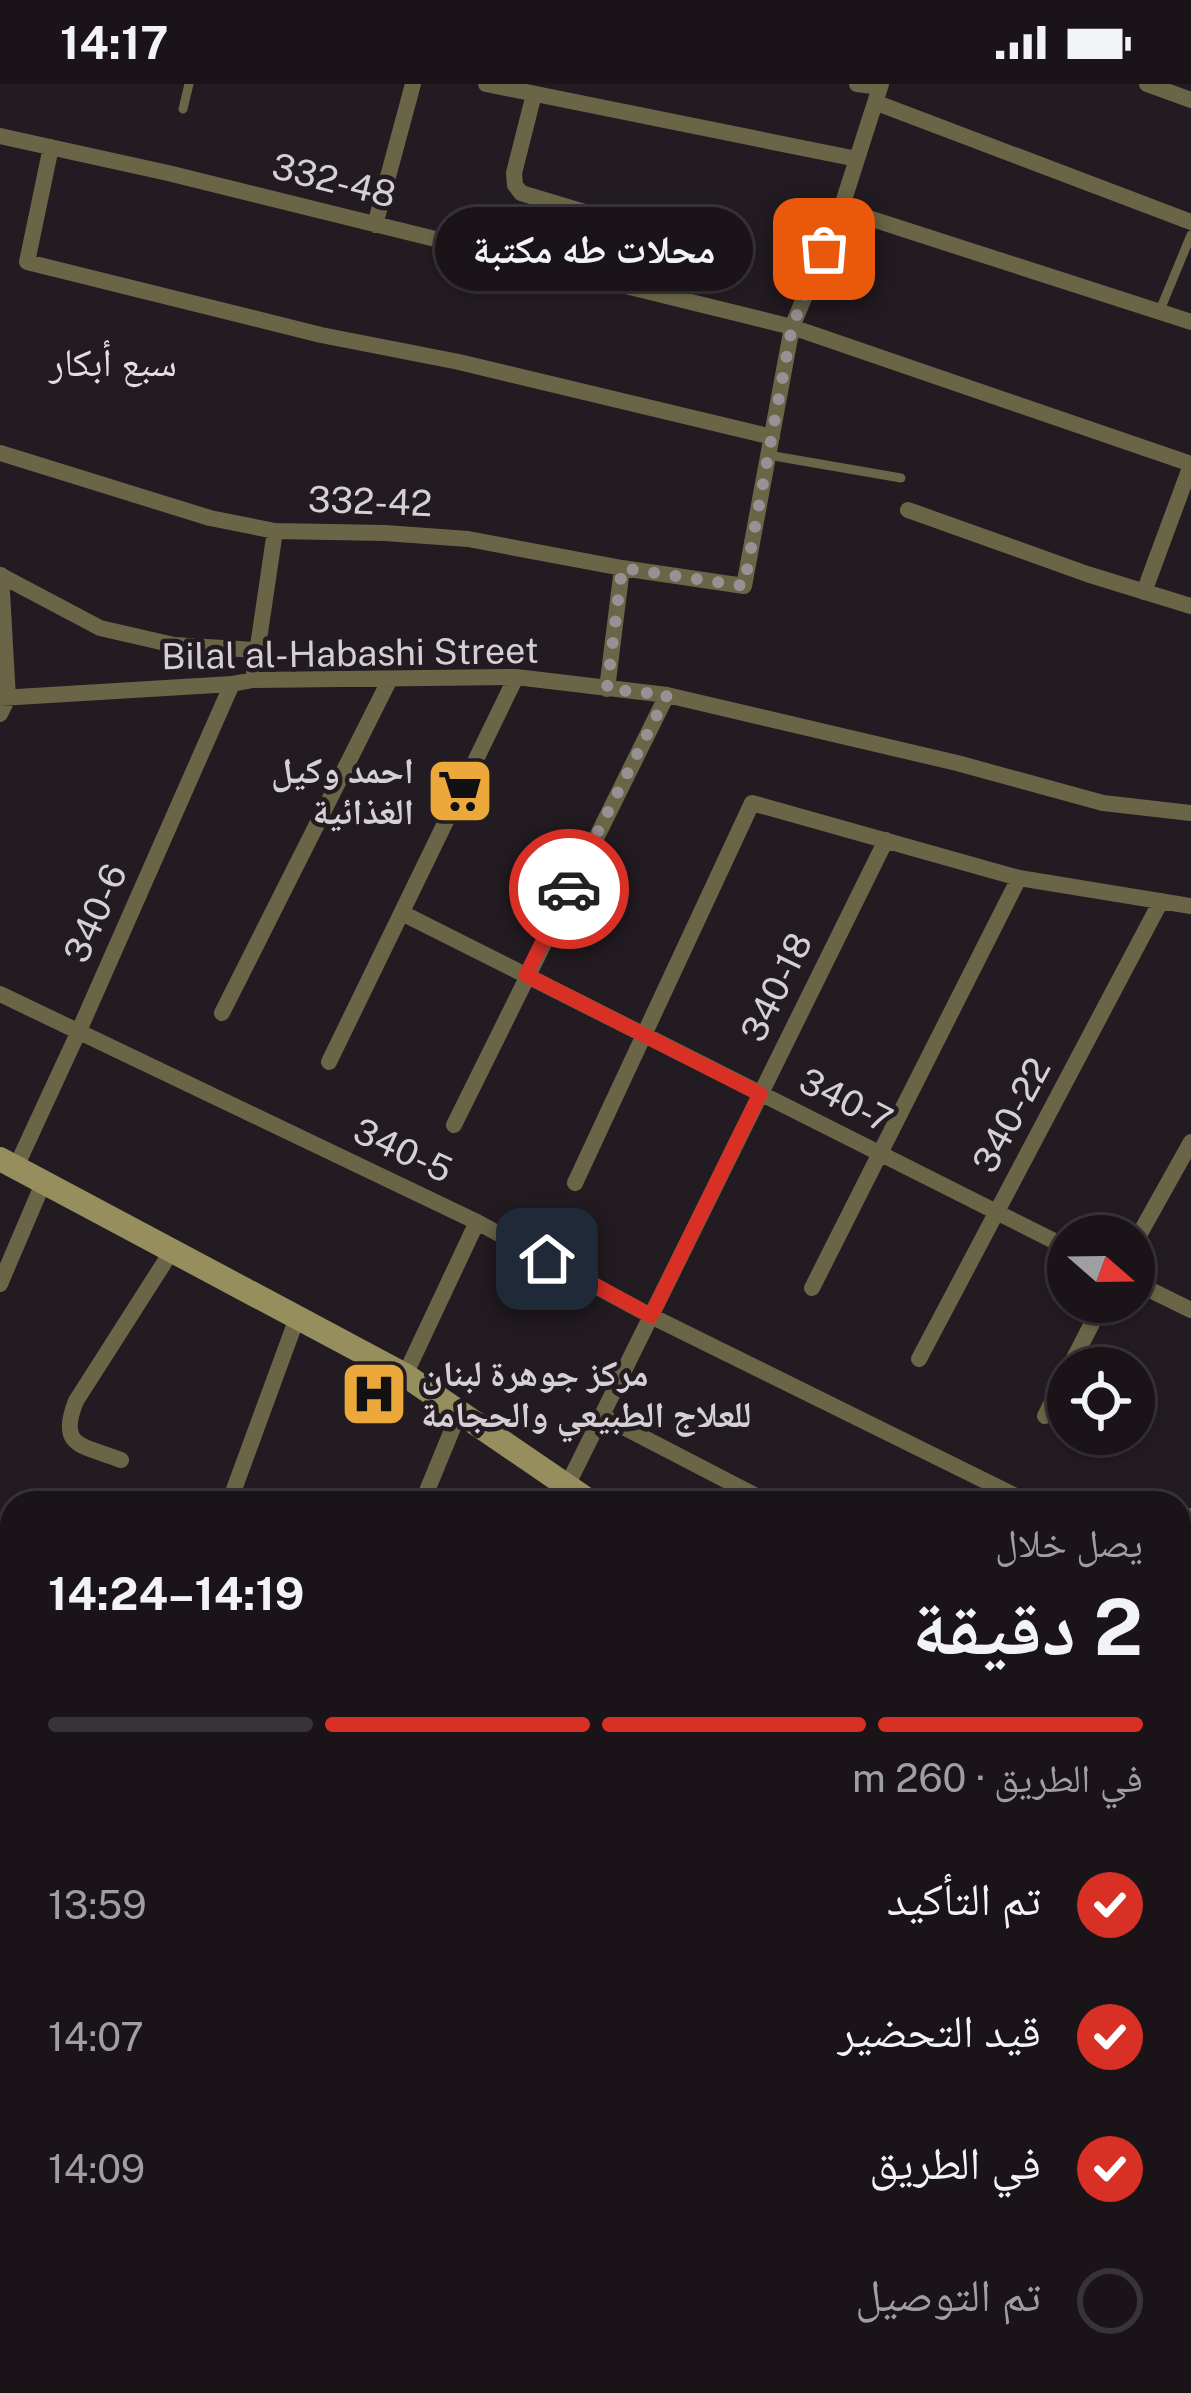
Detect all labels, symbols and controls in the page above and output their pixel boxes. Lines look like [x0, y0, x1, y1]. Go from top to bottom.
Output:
text: 14:17 [60, 16, 168, 69]
street label: 332-48 [268, 144, 400, 216]
pin [773, 198, 875, 300]
callout: محلات طه مكتبة [434, 207, 752, 291]
icon: bag [791, 216, 857, 282]
text: محلات طه مكتبة [472, 226, 716, 272]
district label: سبع أبكار [48, 339, 177, 388]
street label: 332-42 [307, 478, 433, 524]
street label: Bilal al-Habashi Street [161, 629, 539, 677]
place label: احمد وكيل الغذائية [271, 749, 414, 832]
supermarket icon: احمد وكيل الغذائية [425, 756, 495, 826]
courier [509, 829, 629, 949]
icon: car [536, 856, 602, 922]
street label: 340-6 [55, 857, 135, 969]
street label: 340-18 [732, 926, 820, 1048]
street label: 340-22 [963, 1050, 1059, 1180]
street label: 340-7 [793, 1059, 899, 1141]
street label: 340-5 [347, 1109, 459, 1191]
pin [496, 1208, 598, 1310]
north arrow [1047, 1215, 1155, 1323]
map controls [1047, 1215, 1155, 1455]
icon: home [514, 1226, 580, 1292]
button: locate [1047, 1347, 1155, 1455]
place label: مركز جوهرة لبنان للعلاج الطبيعي والحجامة [421, 1352, 752, 1443]
hospital icon: مركز جوهرة لبنان للعلاج الطبيعي والحجامة [339, 1359, 409, 1429]
text: يصل خلال [995, 1520, 1143, 1566]
text: 14:19–14:24 [48, 1567, 304, 1620]
text: 2 دقيقة [912, 1581, 1143, 1673]
text: في الطريق · 260 m [852, 1755, 1143, 1801]
text: تم التأكيد [887, 1872, 1041, 1925]
icon: check [1077, 1872, 1143, 1938]
text: 13:59 [48, 1882, 147, 1928]
text: قيد التحضير [838, 2004, 1041, 2057]
icon: check [1077, 2004, 1143, 2070]
text: 14:07 [48, 2014, 144, 2060]
text: في الطريق [869, 2136, 1041, 2189]
icon: check [1077, 2136, 1143, 2202]
text: 14:09 [48, 2146, 145, 2192]
text: تم التوصيل [855, 2268, 1041, 2321]

